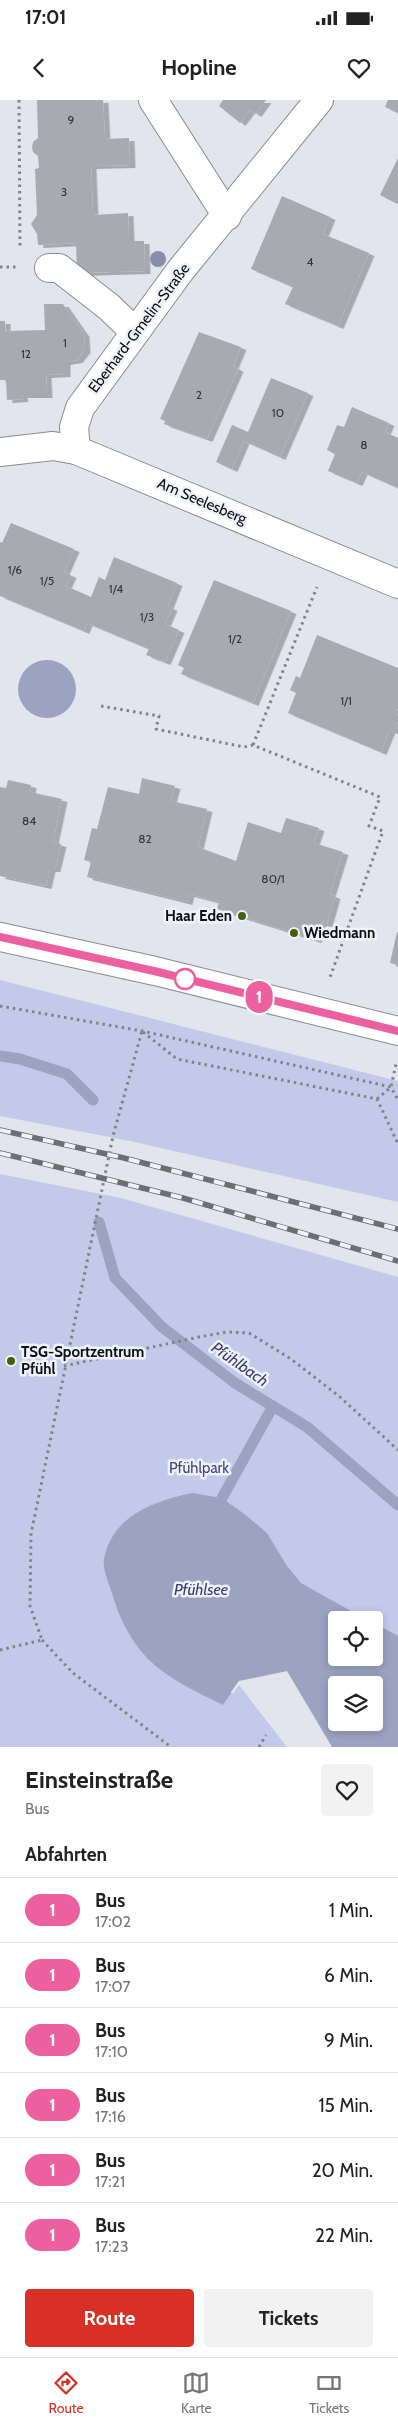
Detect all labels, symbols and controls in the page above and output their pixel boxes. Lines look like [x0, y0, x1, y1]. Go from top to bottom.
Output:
text: 17:01 [25, 6, 66, 29]
icon: back [25, 54, 53, 82]
text: Hopline [161, 54, 237, 81]
icon: heart [345, 54, 373, 82]
house number: 9 [68, 112, 75, 127]
house number: 3 [61, 184, 67, 199]
house number: 4 [307, 254, 314, 269]
street label: Eberhard-Gmelin-Straße [84, 259, 194, 396]
house number: 1 [63, 335, 67, 350]
house number: 12 [21, 346, 31, 361]
house number: 2 [196, 387, 202, 402]
house number: 10 [272, 405, 284, 420]
house number: 8 [360, 437, 368, 452]
street label: Am Seelesberg [155, 474, 250, 528]
house number: 1/6 [8, 562, 22, 577]
house number: 1/5 [40, 573, 54, 588]
house number: 1/4 [109, 581, 123, 596]
house number: 1/3 [140, 609, 154, 624]
house number: 1/2 [228, 631, 242, 646]
house number: 1/1 [340, 693, 352, 708]
house number: 84 [22, 813, 36, 828]
house number: 82 [138, 831, 152, 846]
house number: 80/1 [261, 871, 285, 886]
place label: Haar Eden [165, 907, 232, 925]
marker: Haar Eden [236, 910, 248, 922]
place label: Wiedmann [304, 924, 375, 942]
marker: Wiedmann [288, 927, 300, 939]
unlabelled marker [174, 968, 196, 990]
line badge: 1 [243, 981, 275, 1013]
text: 1 [256, 986, 262, 1008]
water label: Pfühlbach [208, 1338, 272, 1390]
place label: TSG-Sportzentrum Pfühl [21, 1343, 144, 1378]
marker: TSG-Sportzentrum Pfühl [5, 1355, 17, 1367]
park label: Pfühlpark [169, 1459, 229, 1477]
water label: Pfühlsee [174, 1580, 228, 1599]
map controls [328, 1611, 383, 1731]
button: locate [328, 1611, 383, 1666]
button: layers [328, 1676, 383, 1731]
button: heart [321, 1764, 373, 1816]
text: Einsteinstraße [25, 1765, 173, 1794]
text: Bus [25, 1799, 49, 1818]
text: Abfahrten [25, 1843, 107, 1866]
text: Bus [95, 1889, 125, 1912]
text: 1 [49, 1899, 56, 1921]
text: 1 Min. [329, 1899, 373, 1922]
text: 17:02 [95, 1912, 131, 1931]
text: Bus [95, 1954, 125, 1977]
text: 1 [49, 1964, 56, 1986]
text: 6 Min. [324, 1964, 373, 1987]
text: 17:07 [95, 1977, 131, 1996]
text: Bus [95, 2019, 125, 2042]
text: 1 [49, 2029, 56, 2051]
text: 9 Min. [324, 2029, 373, 2052]
text: 17:10 [95, 2042, 128, 2061]
text: Bus [95, 2084, 125, 2107]
text: 1 [49, 2094, 56, 2116]
text: 15 Min. [318, 2094, 373, 2117]
text: 17:16 [95, 2107, 126, 2126]
text: Bus [95, 2149, 125, 2172]
text: 1 [49, 2159, 56, 2181]
text: 20 Min. [312, 2159, 373, 2182]
text: 17:21 [95, 2172, 125, 2191]
text: Bus [95, 2214, 125, 2237]
text: 1 [49, 2224, 56, 2246]
text: 22 Min. [315, 2224, 373, 2247]
text: 17:23 [95, 2237, 129, 2256]
button: Route [25, 2289, 194, 2347]
button: Tickets [204, 2289, 373, 2347]
tab: Route [49, 2369, 84, 2417]
tab: Karte [181, 2369, 212, 2417]
tab: Tickets [309, 2369, 349, 2417]

